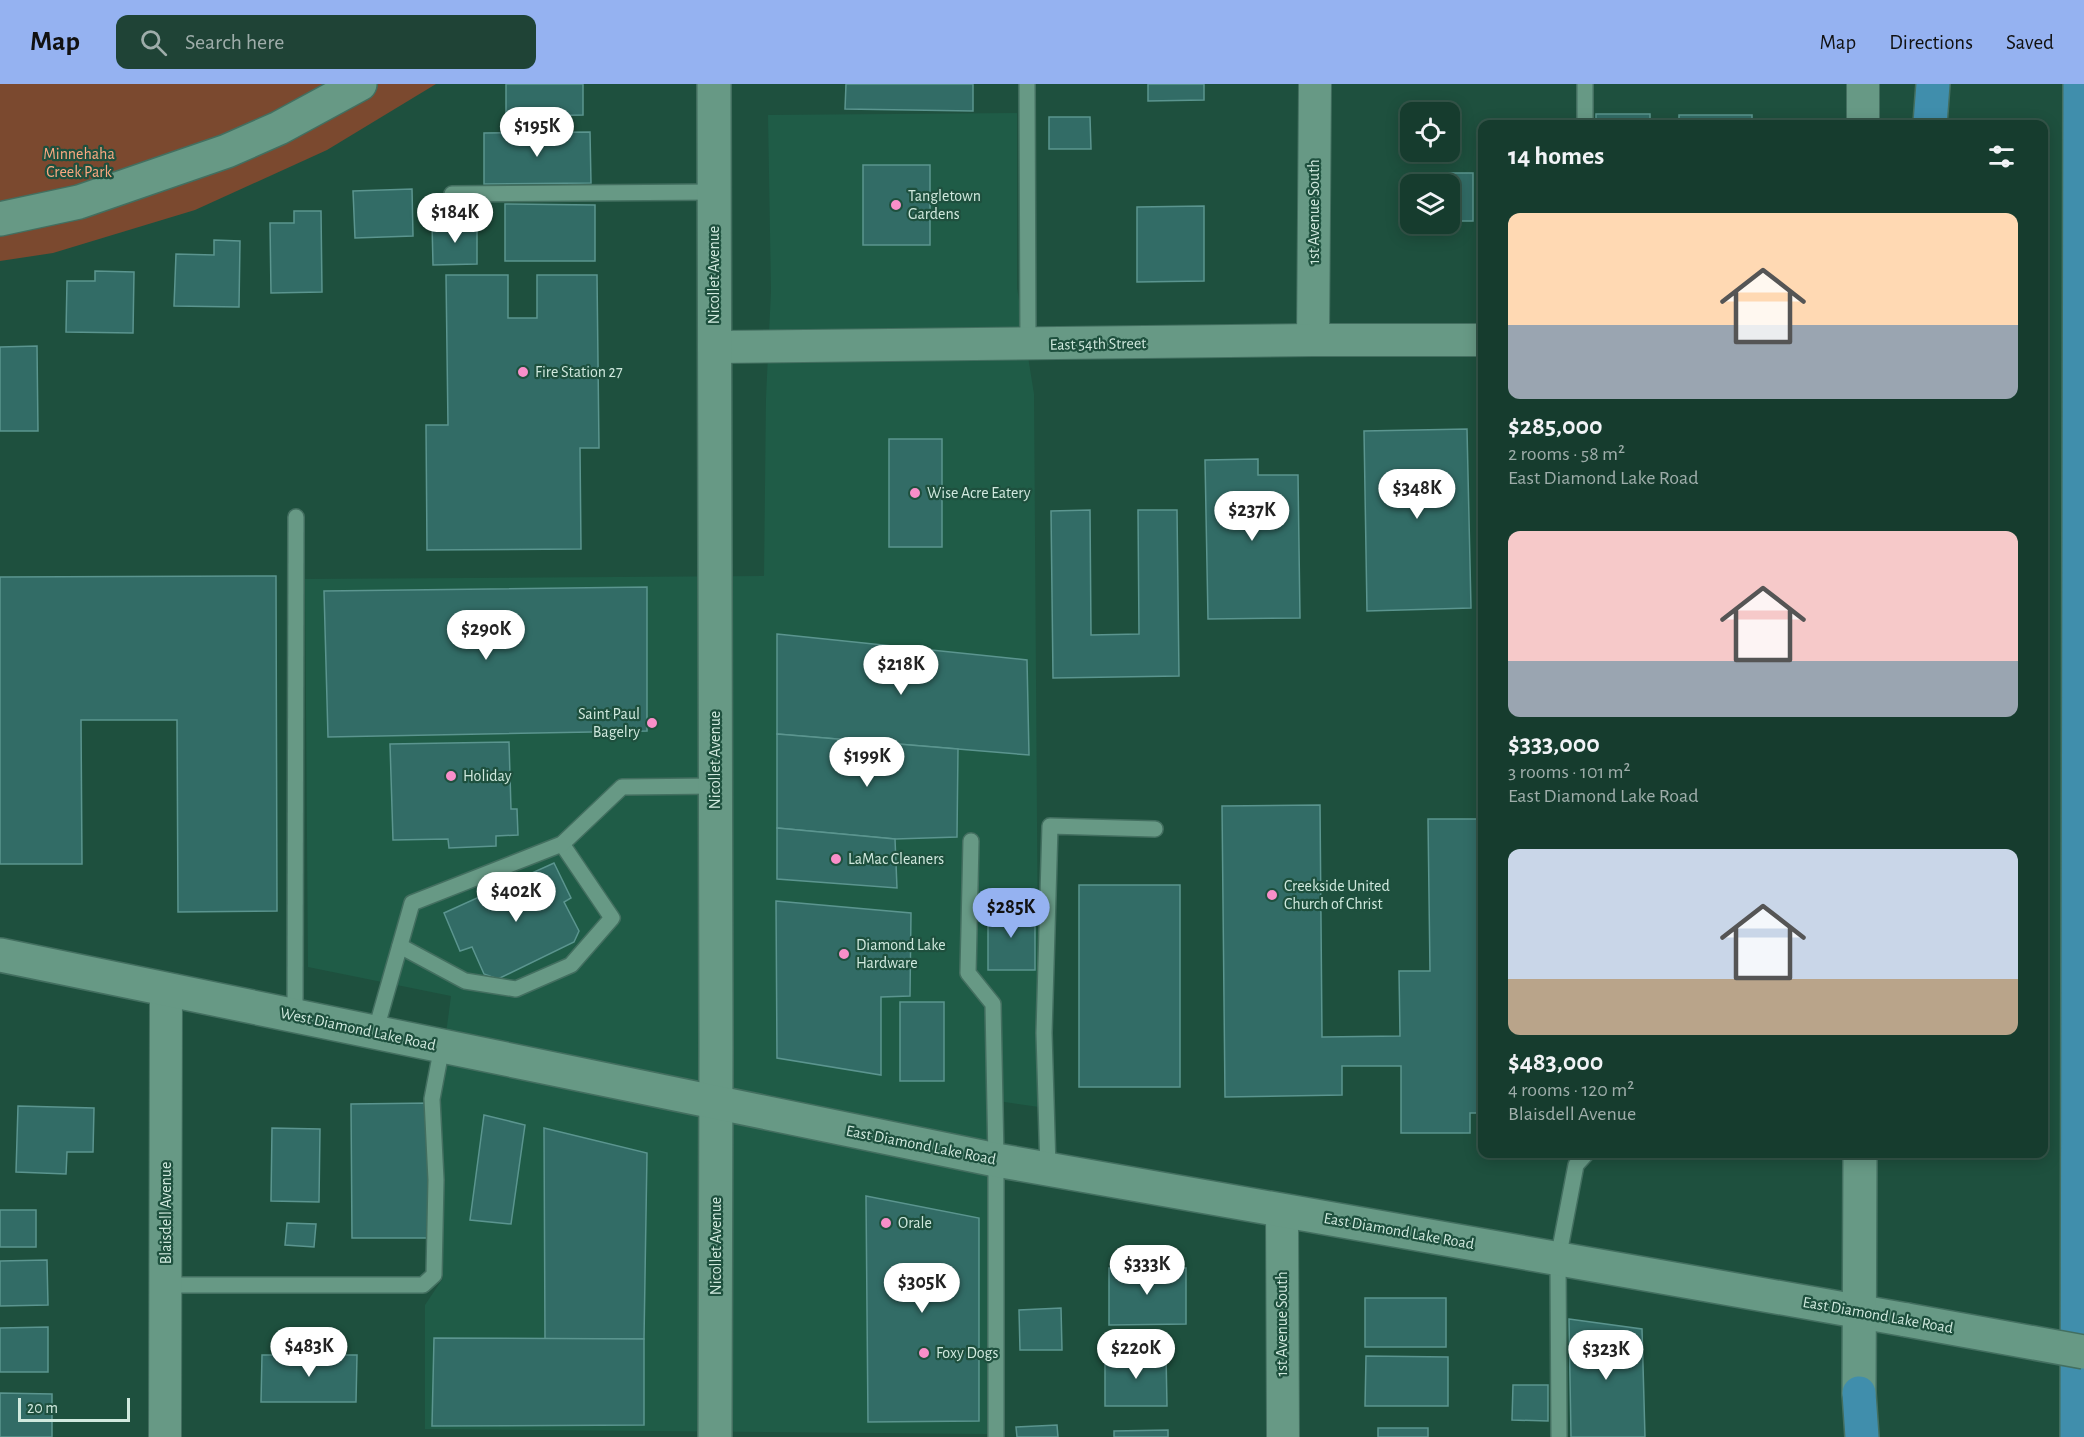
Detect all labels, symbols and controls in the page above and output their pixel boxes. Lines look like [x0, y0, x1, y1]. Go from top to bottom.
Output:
search box [116, 15, 536, 69]
icon: search [137, 26, 170, 59]
text: Map [30, 28, 80, 56]
text: Search here [185, 31, 284, 53]
text: Map [1820, 32, 1856, 53]
text: Directions [1889, 32, 1973, 53]
text: Saved [2006, 32, 2054, 53]
map controls [1400, 102, 1460, 234]
button: locate [1400, 102, 1460, 162]
pin: $195K [495, 107, 579, 158]
text: $195K [514, 116, 560, 136]
icon: filters [1985, 140, 2018, 173]
text: 14 homes [1508, 143, 1604, 169]
park label: Minnehaha Creek Park [43, 146, 115, 180]
street label: 1st Avenue South [1306, 159, 1322, 265]
button: layers [1400, 174, 1460, 234]
place label: Tangletown Gardens [908, 188, 981, 222]
pin: $184K [413, 193, 497, 244]
marker: Tangletown Gardens [889, 198, 903, 212]
text: $184K [431, 202, 479, 222]
street label: Nicollet Avenue [706, 226, 722, 324]
icon: home [1709, 252, 1817, 360]
street label: East 54th Street [1050, 335, 1146, 353]
place label: Fire Station 27 [535, 364, 623, 380]
marker: Fire Station 27 [516, 365, 530, 379]
text: $285,000 [1508, 413, 1603, 439]
text: 2 rooms · 58 m² [1508, 444, 1625, 464]
text: East Diamond Lake Road [1508, 468, 1699, 488]
pin: $348K [1375, 469, 1459, 520]
text: $348K [1392, 478, 1442, 498]
place label: Wise Acre Eatery [927, 485, 1031, 502]
marker: Wise Acre Eatery [908, 486, 922, 500]
pin: $237K [1210, 491, 1294, 542]
text: $237K [1228, 500, 1276, 520]
icon: home [1709, 570, 1817, 678]
pin: $290K [444, 610, 528, 661]
text: $290K [461, 619, 511, 639]
pin: $218K [859, 645, 943, 696]
text: $218K [877, 654, 925, 674]
place label: Saint Paul Bagelry [578, 706, 640, 741]
street label: Nicollet Avenue [707, 711, 723, 809]
marker: Saint Paul Bagelry [645, 716, 659, 730]
text: $333,000 [1508, 731, 1600, 757]
pin: $199K [825, 737, 909, 788]
text: $199K [843, 746, 891, 766]
text: 3 rooms · 101 m² [1508, 762, 1631, 782]
place label: Holiday [463, 768, 512, 785]
marker: Holiday [444, 769, 458, 783]
text: East Diamond Lake Road [1508, 786, 1699, 806]
place label: LaMac Cleaners [848, 851, 944, 867]
marker: LaMac Cleaners [829, 852, 843, 866]
pin: $402K [474, 872, 558, 923]
place label: Creekside United Church of Christ [1284, 878, 1390, 912]
text: $402K [491, 881, 541, 901]
pin: $285K [969, 888, 1053, 939]
marker: Creekside United Church of Christ [1265, 888, 1279, 902]
icon: home [1709, 888, 1817, 996]
text: $285K [987, 897, 1035, 917]
place label: Diamond Lake Hardware [856, 937, 946, 971]
marker: Diamond Lake Hardware [837, 947, 851, 961]
street label: West Diamond Lake Road [279, 1005, 437, 1053]
text: $483,000 [1508, 1049, 1603, 1075]
text: 4 rooms · 120 m² [1508, 1080, 1634, 1100]
text: Blaisdell Avenue [1508, 1104, 1636, 1124]
street label: East Diamond Lake Road [845, 1123, 997, 1167]
street label: Blaisdell Avenue [158, 1162, 174, 1264]
street label: Nicollet Avenue [708, 1197, 724, 1295]
street label: East Diamond Lake Road [1323, 1210, 1475, 1252]
place label: Orale [898, 1215, 932, 1231]
marker: Orale [879, 1216, 893, 1230]
pin: $333K [1105, 1245, 1189, 1296]
text: $333K [1124, 1254, 1170, 1274]
pin: $305K [880, 1263, 964, 1314]
street label: 1st Avenue South [1274, 1271, 1290, 1377]
text: $305K [898, 1272, 946, 1292]
street label: East Diamond Lake Road [1802, 1294, 1954, 1336]
pin: $483K [267, 1327, 351, 1378]
pin: $220K [1094, 1329, 1178, 1380]
pin: $323K [1564, 1330, 1648, 1381]
text: $483K [284, 1336, 334, 1356]
text: $220K [1111, 1338, 1161, 1358]
text: $323K [1582, 1339, 1630, 1359]
place label: Foxy Dogs [936, 1345, 998, 1362]
marker: Foxy Dogs [917, 1346, 931, 1360]
scale bar [18, 1395, 130, 1422]
text: 20 m [27, 1400, 58, 1416]

